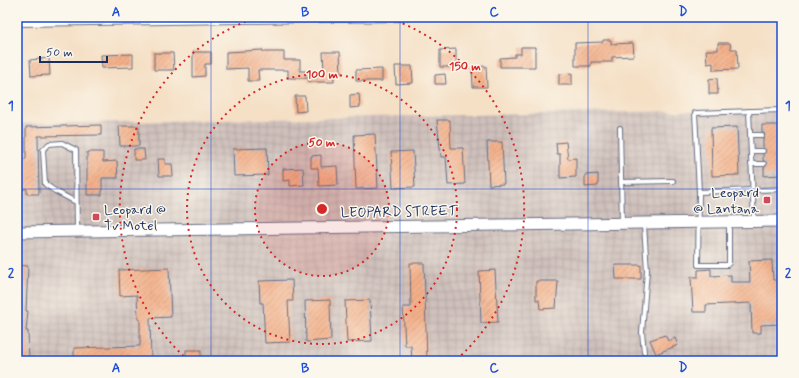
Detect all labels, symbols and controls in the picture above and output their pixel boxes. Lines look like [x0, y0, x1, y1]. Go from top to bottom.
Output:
text: A [112, 4, 120, 21]
text: B [301, 4, 310, 21]
text: C [489, 4, 499, 21]
text: D [679, 4, 688, 21]
scale bar [40, 38, 107, 64]
text: 50 m [46, 45, 73, 61]
text: 150 m [449, 59, 481, 75]
text: 100 m [306, 67, 339, 83]
text: 1 [8, 98, 14, 115]
text: 1 [785, 98, 791, 115]
text: 50 m [309, 135, 336, 151]
place label: Leopard @ Lantana [693, 184, 760, 218]
marker: Leopard @ Lantana [762, 195, 772, 205]
place label: Leopard @ Tv Motel [104, 201, 166, 235]
centre of rings [315, 202, 329, 216]
street label: LEOPARD STREET [340, 202, 458, 222]
marker: Leopard @ Tv Motel [91, 212, 101, 222]
text: 2 [8, 265, 15, 282]
text: 2 [785, 265, 792, 282]
text: A [112, 360, 120, 377]
text: B [301, 360, 310, 377]
text: C [489, 360, 499, 377]
text: D [679, 360, 688, 377]

